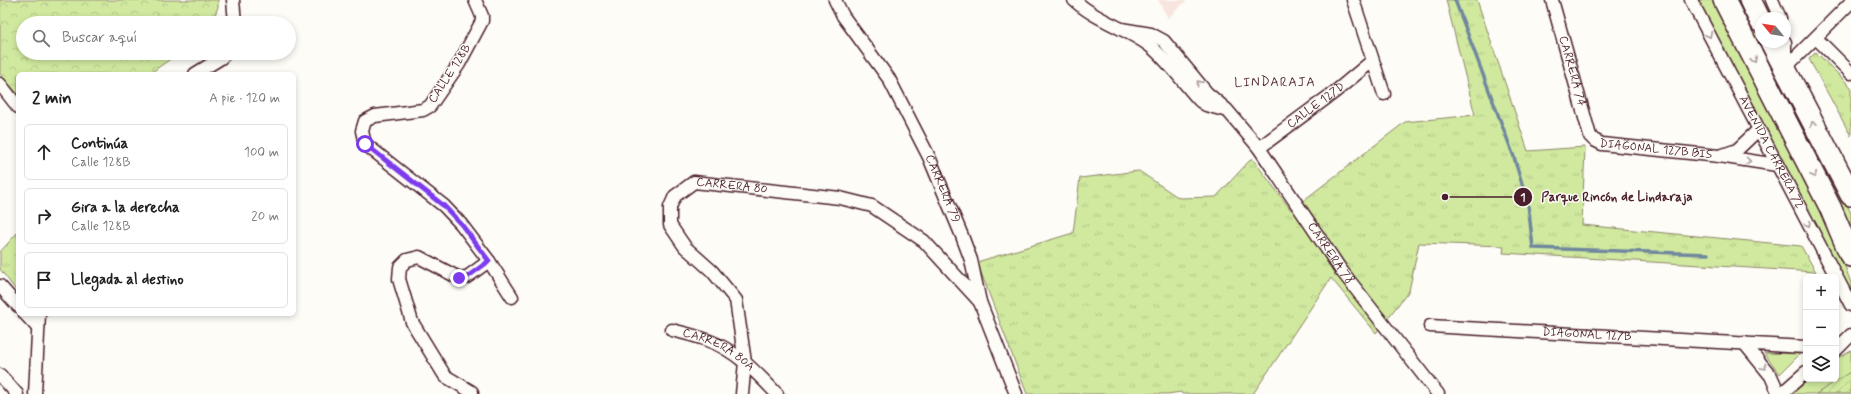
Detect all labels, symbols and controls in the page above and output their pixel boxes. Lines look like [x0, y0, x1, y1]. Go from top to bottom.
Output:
north arrow [1755, 12, 1791, 48]
search box [16, 16, 296, 60]
icon: search [30, 27, 52, 49]
text: Buscar aquí [62, 28, 137, 48]
one-way arrow [1704, 30, 1712, 38]
street label: CARRERA 74 [1554, 34, 1589, 108]
street label: CALLE 128B [425, 41, 475, 107]
one-way arrow [1749, 56, 1757, 63]
district label: LINDARAJA [1234, 74, 1316, 91]
street label: CALLE 127D [1284, 79, 1348, 133]
one-way arrow [1196, 81, 1203, 88]
text: 2 min [32, 87, 72, 109]
text: A pie · 120 m [209, 90, 280, 107]
street label: AVENIDA CARRERA 72 [1735, 93, 1807, 212]
one-way arrow [1810, 121, 1818, 128]
text: Continúa [71, 134, 128, 154]
route start [356, 135, 374, 153]
street label: DIAGONAL 127B BIS [1599, 136, 1713, 163]
icon: ahead [33, 141, 55, 163]
text: 100 m [244, 144, 279, 161]
street label: CARRERA 79 [921, 152, 964, 225]
text: Calle 128B [71, 154, 130, 171]
one-way arrow [1744, 156, 1751, 165]
one-way arrow [1809, 171, 1816, 179]
street label: CARRERA 80 [695, 174, 769, 198]
callout: Parque Rincón de Lindaraja [1513, 184, 1700, 209]
text: Parque Rincón de Lindaraja [1541, 189, 1693, 206]
text: 1 [1520, 190, 1526, 206]
text: Gira a la derecha [71, 198, 180, 218]
icon: right [33, 205, 55, 227]
text: 20 m [251, 208, 279, 225]
text: Calle 128B [71, 218, 130, 235]
street label: CARRERA 78 [1303, 219, 1357, 288]
one-way arrow [1803, 220, 1811, 227]
icon: arrive [33, 269, 55, 291]
route end [450, 269, 468, 287]
text: Llegada al destino [71, 270, 184, 290]
map controls [1803, 274, 1839, 382]
button: + [1803, 274, 1839, 310]
button: − [1803, 310, 1839, 346]
street label: DIAGONAL 127B [1542, 324, 1632, 345]
street label: CARRERA 80A [681, 325, 758, 375]
button: layers [1803, 346, 1839, 382]
one-way arrow [1760, 363, 1767, 370]

